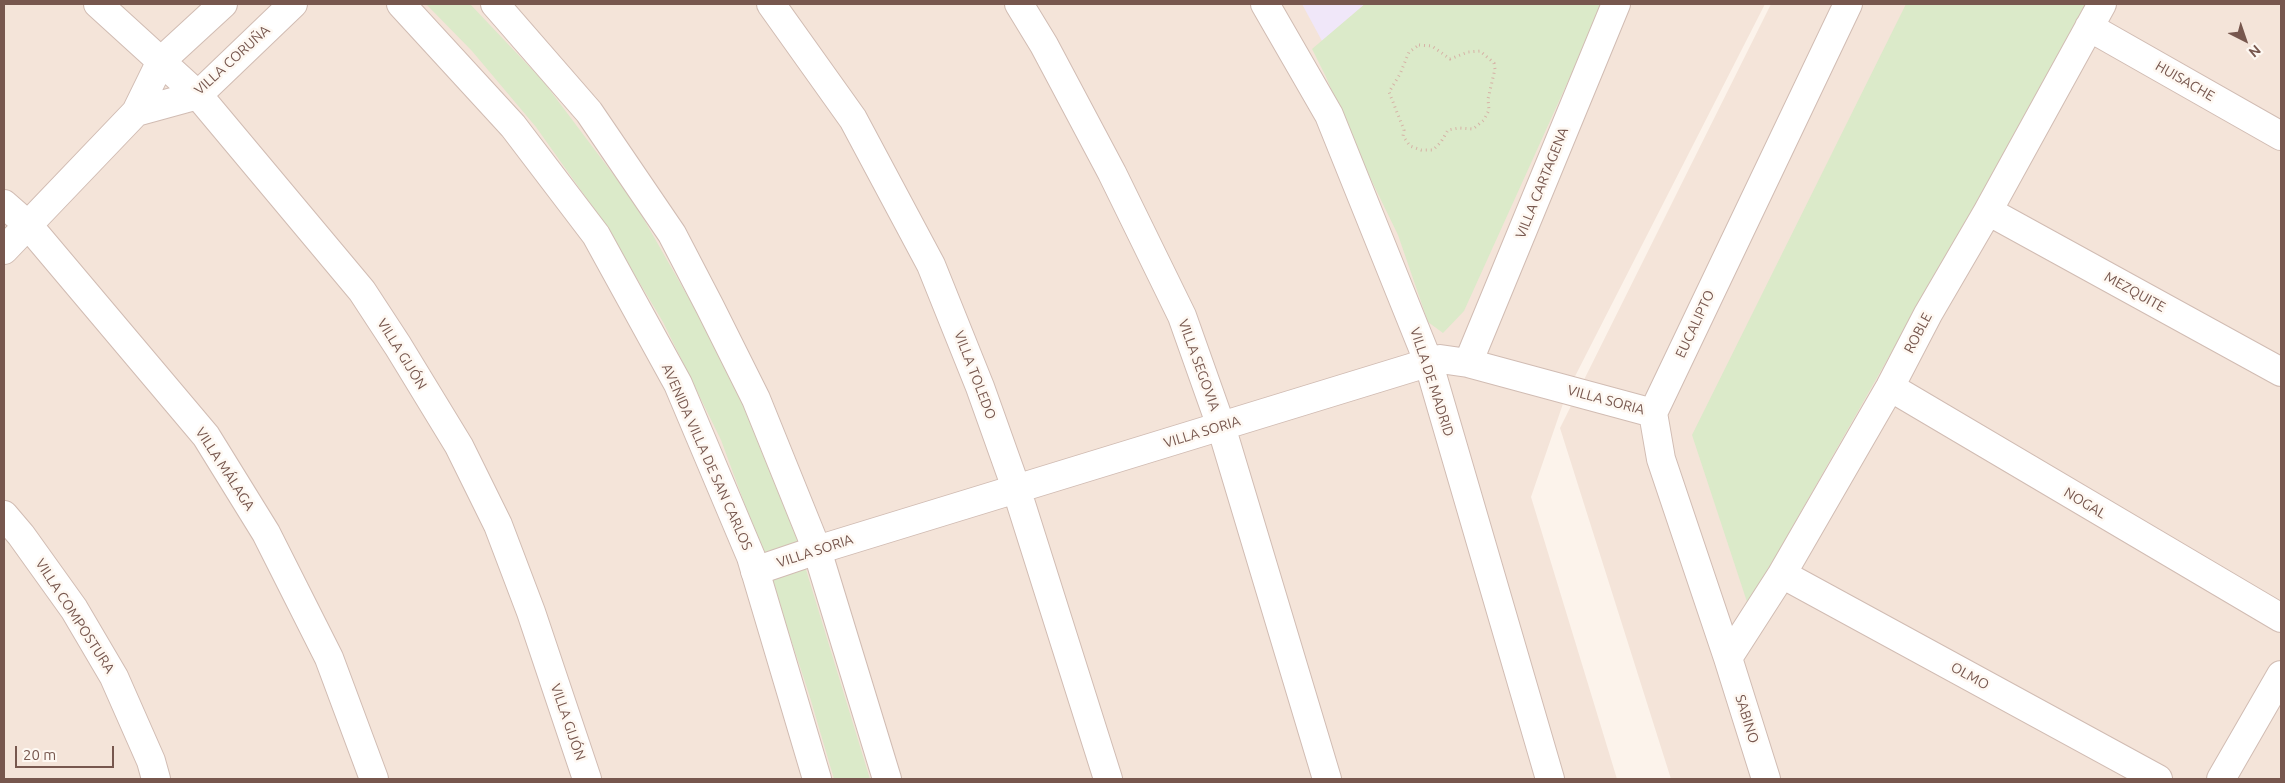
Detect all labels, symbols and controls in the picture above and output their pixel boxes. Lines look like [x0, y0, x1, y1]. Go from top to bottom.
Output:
north arrow [2220, 15, 2270, 65]
street label: VILLA CORUÑA [191, 22, 273, 98]
text: N [2246, 42, 2264, 61]
street label: HUISACHE [2152, 57, 2218, 105]
street label: VILLA CARTAGENA [1512, 125, 1572, 241]
street label: MEZQUITE [2102, 268, 2168, 316]
street label: EUCALIPTO [1672, 287, 1718, 361]
street label: ROBLE [1900, 310, 1936, 356]
street label: VILLA GIJÓN [374, 316, 430, 392]
street label: VILLA SEGOVIA [1175, 317, 1223, 413]
street label: VILLA DE MADRID [1406, 325, 1458, 439]
street label: VILLA TOLEDO [950, 328, 1000, 422]
street label: AVENIDA VILLA DE SAN CARLOS [658, 361, 756, 553]
street label: VILLA SORIA [1566, 382, 1646, 418]
street label: VILLA SORIA [1162, 412, 1242, 452]
street label: VILLA MÁLAGA [192, 424, 258, 514]
street label: NOGAL [2061, 484, 2109, 522]
street label: VILLA SORIA [775, 531, 855, 571]
street label: VILLA COMPOSTURA [32, 556, 118, 676]
street label: OLMO [1948, 659, 1992, 693]
street label: VILLA GIJÓN [547, 681, 589, 763]
street label: SABINO [1732, 693, 1762, 745]
scale bar [18, 736, 116, 768]
text: 20 m [23, 746, 56, 763]

